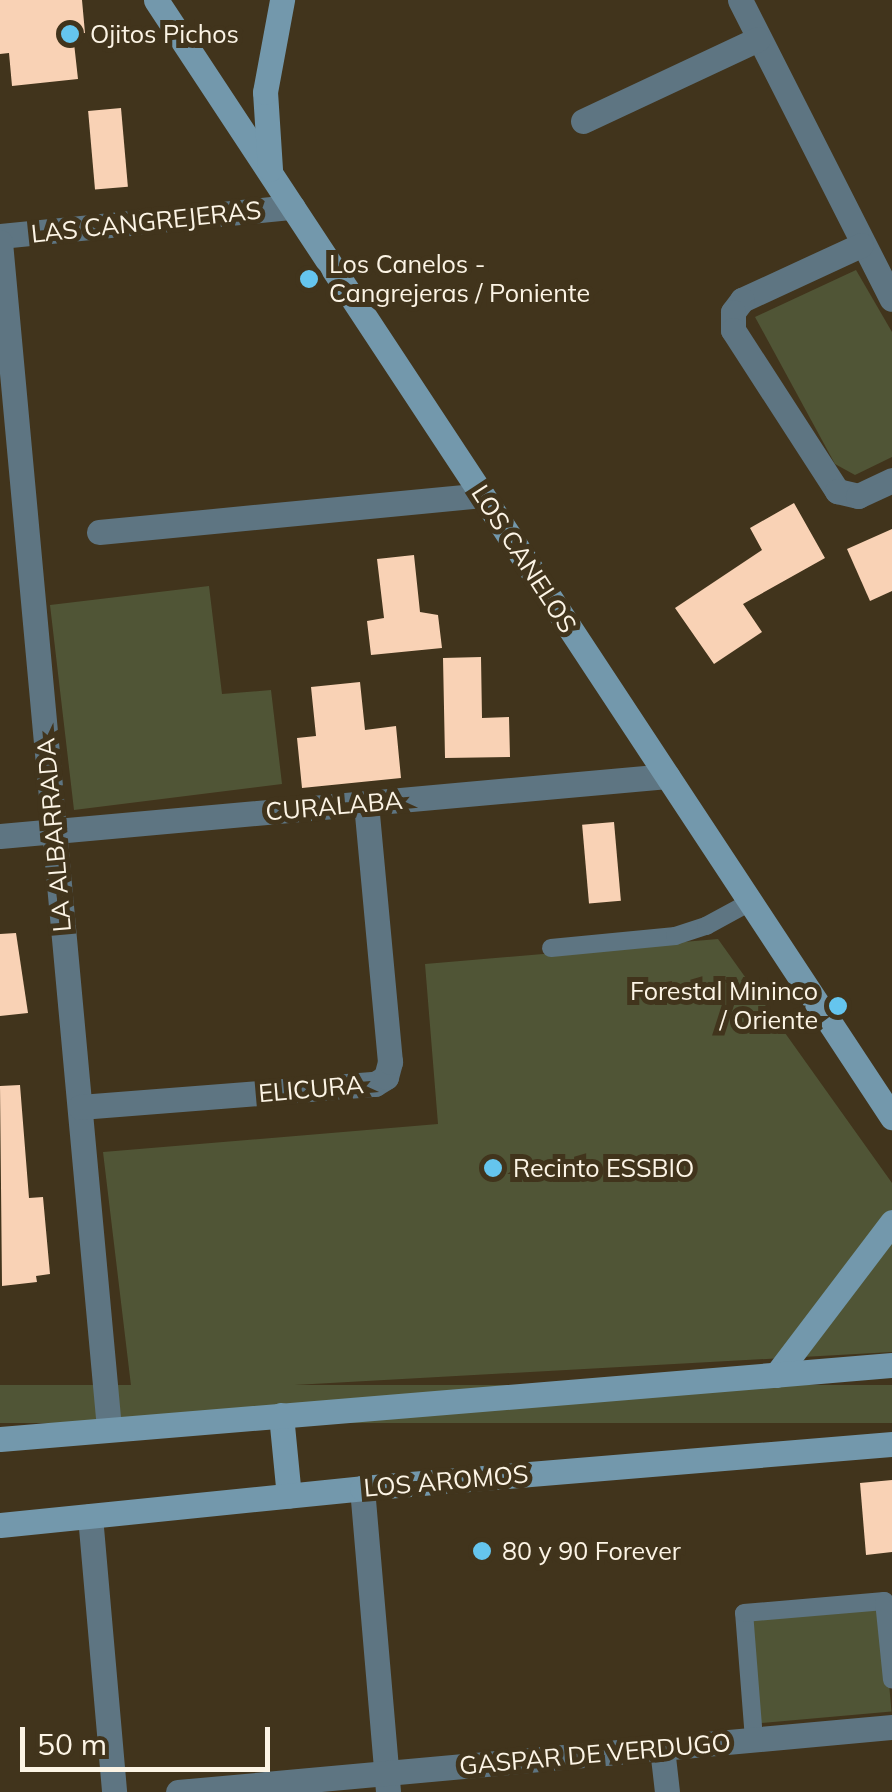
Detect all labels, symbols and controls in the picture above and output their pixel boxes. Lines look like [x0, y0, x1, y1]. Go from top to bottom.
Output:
place label: Ojitos Pichos [90, 19, 239, 49]
marker: Ojitos Pichos [59, 23, 81, 45]
street label: LAS CANGREJERAS [29, 195, 263, 249]
place label: Los Canelos - Cangrejeras / Poniente [329, 250, 590, 309]
marker: Los Canelos - Cangrejeras / Poniente [298, 268, 320, 290]
street label: LOS CANELOS [465, 479, 583, 639]
street label: LA ALBARRADA [31, 737, 77, 933]
street label: CURALABA [264, 785, 404, 827]
place label: Forestal Mininco / Oriente [630, 977, 818, 1036]
marker: Forestal Mininco / Oriente [827, 995, 849, 1017]
street label: ELICURA [257, 1069, 365, 1109]
place label: Recinto ESSBIO [513, 1153, 694, 1183]
marker: Recinto ESSBIO [482, 1157, 504, 1179]
street label: LOS AROMOS [362, 1459, 530, 1503]
place label: 80 y 90 Forever [502, 1536, 681, 1566]
marker: 80 y 90 Forever [471, 1540, 493, 1562]
scale bar [25, 1707, 275, 1769]
text: 50 m [37, 1725, 107, 1763]
street label: GASPAR DE VERDUGO [458, 1727, 732, 1781]

